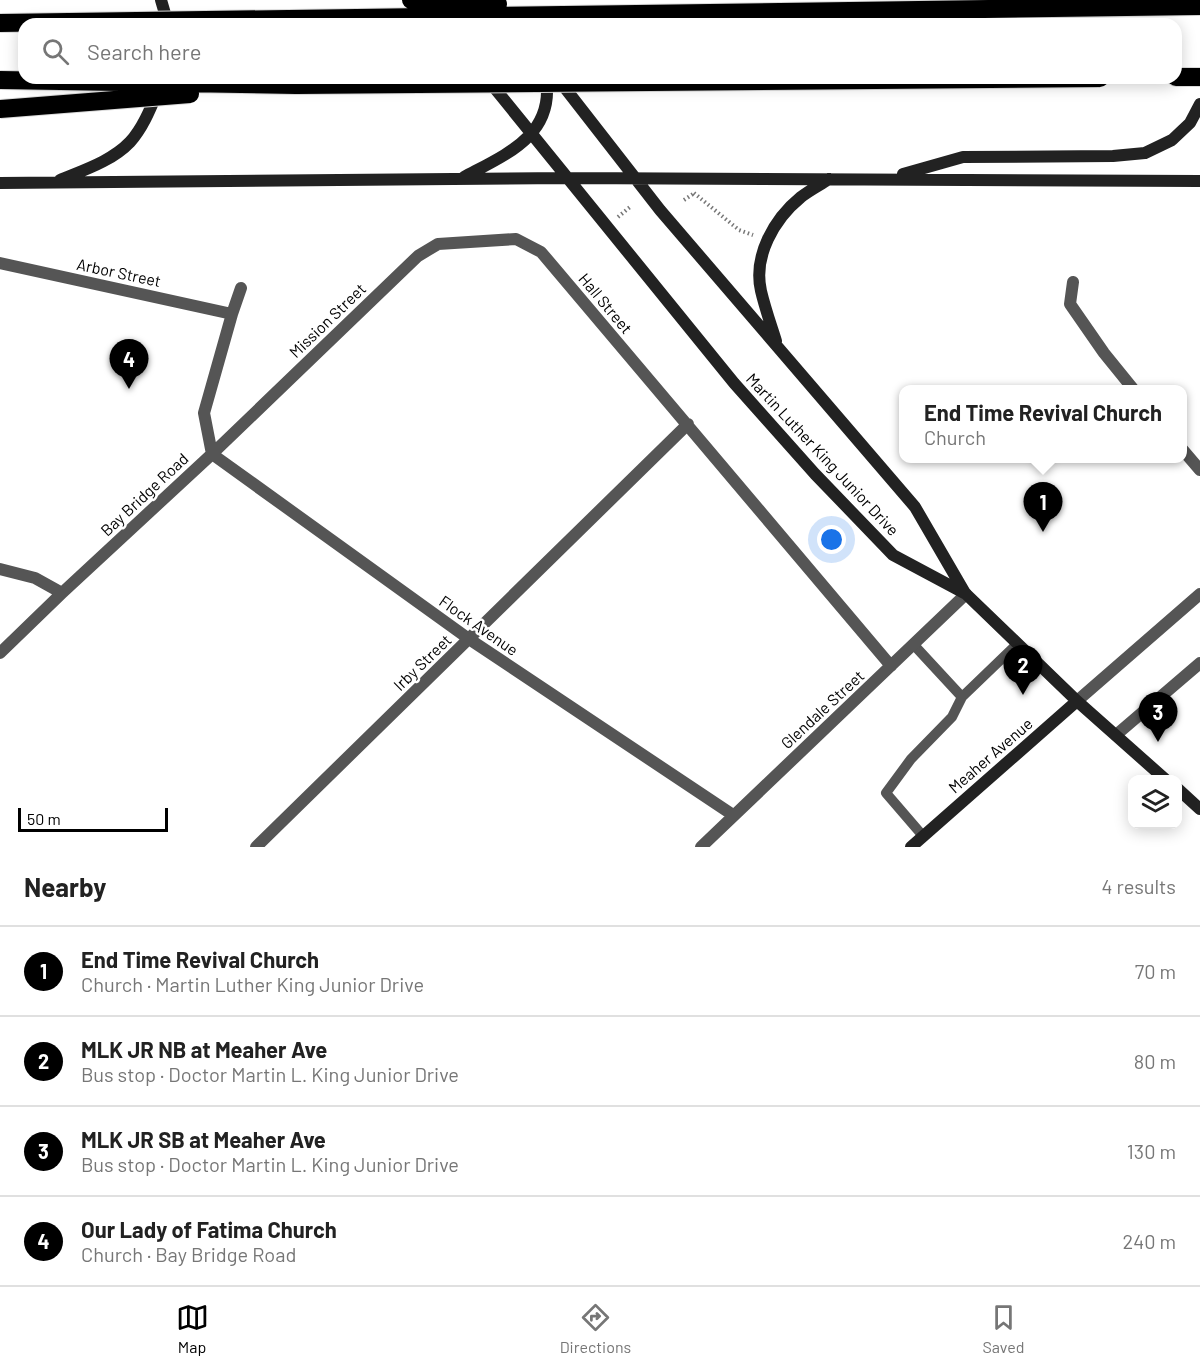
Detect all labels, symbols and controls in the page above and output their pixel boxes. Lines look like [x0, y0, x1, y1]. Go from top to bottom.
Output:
search box [18, 18, 1182, 84]
icon: search [39, 35, 72, 68]
text: Search here [87, 38, 201, 64]
street label: Arbor Street [75, 254, 163, 290]
street label: Hall Street [575, 269, 637, 337]
street label: Mission Street [285, 279, 369, 361]
pin: 4 [110, 340, 148, 389]
street label: Martin Luther King Junior Drive [743, 369, 903, 539]
popup [899, 385, 1187, 463]
text: End Time Revival Church [924, 399, 1162, 425]
text: Church [924, 425, 986, 449]
street label: Bay Bridge Road [96, 449, 192, 539]
pin: 1 [1024, 482, 1062, 532]
your location [817, 525, 846, 554]
street label: Flock Avenue [436, 591, 522, 659]
street label: Irby Street [389, 630, 455, 694]
pin: 2 [1004, 646, 1042, 695]
street label: Glendale Street [777, 666, 867, 752]
pin: 3 [1138, 692, 1178, 742]
street label: Meaher Avenue [944, 713, 1036, 797]
map controls [1128, 775, 1182, 829]
button: layers [1128, 775, 1182, 829]
scale bar [18, 805, 168, 832]
text: 50 m [27, 809, 61, 828]
text: Nearby [24, 871, 106, 902]
text: 4 results [1101, 874, 1176, 898]
text: End Time Revival Church [81, 946, 319, 972]
text: 1 [40, 959, 47, 983]
text: 70 m [1135, 959, 1176, 983]
text: Church · Martin Luther King Junior Drive [81, 972, 424, 996]
text: MLK JR NB at Meaher Ave [81, 1036, 327, 1062]
text: 2 [38, 1049, 49, 1073]
text: 80 m [1134, 1049, 1176, 1073]
text: Bus stop · Doctor Martin L. King Junior Drive [81, 1062, 459, 1086]
text: MLK JR SB at Meaher Ave [81, 1126, 326, 1152]
text: 3 [38, 1139, 49, 1163]
text: 130 m [1127, 1139, 1176, 1163]
text: Bus stop · Doctor Martin L. King Junior Drive [81, 1152, 459, 1176]
text: Our Lady of Fatima Church [81, 1216, 337, 1242]
text: 4 [37, 1229, 50, 1253]
text: 240 m [1122, 1229, 1176, 1253]
text: Church · Bay Bridge Road [81, 1242, 296, 1266]
tab: Map [176, 1301, 209, 1356]
tab: Directions [560, 1301, 631, 1356]
tab: Saved [982, 1301, 1024, 1356]

